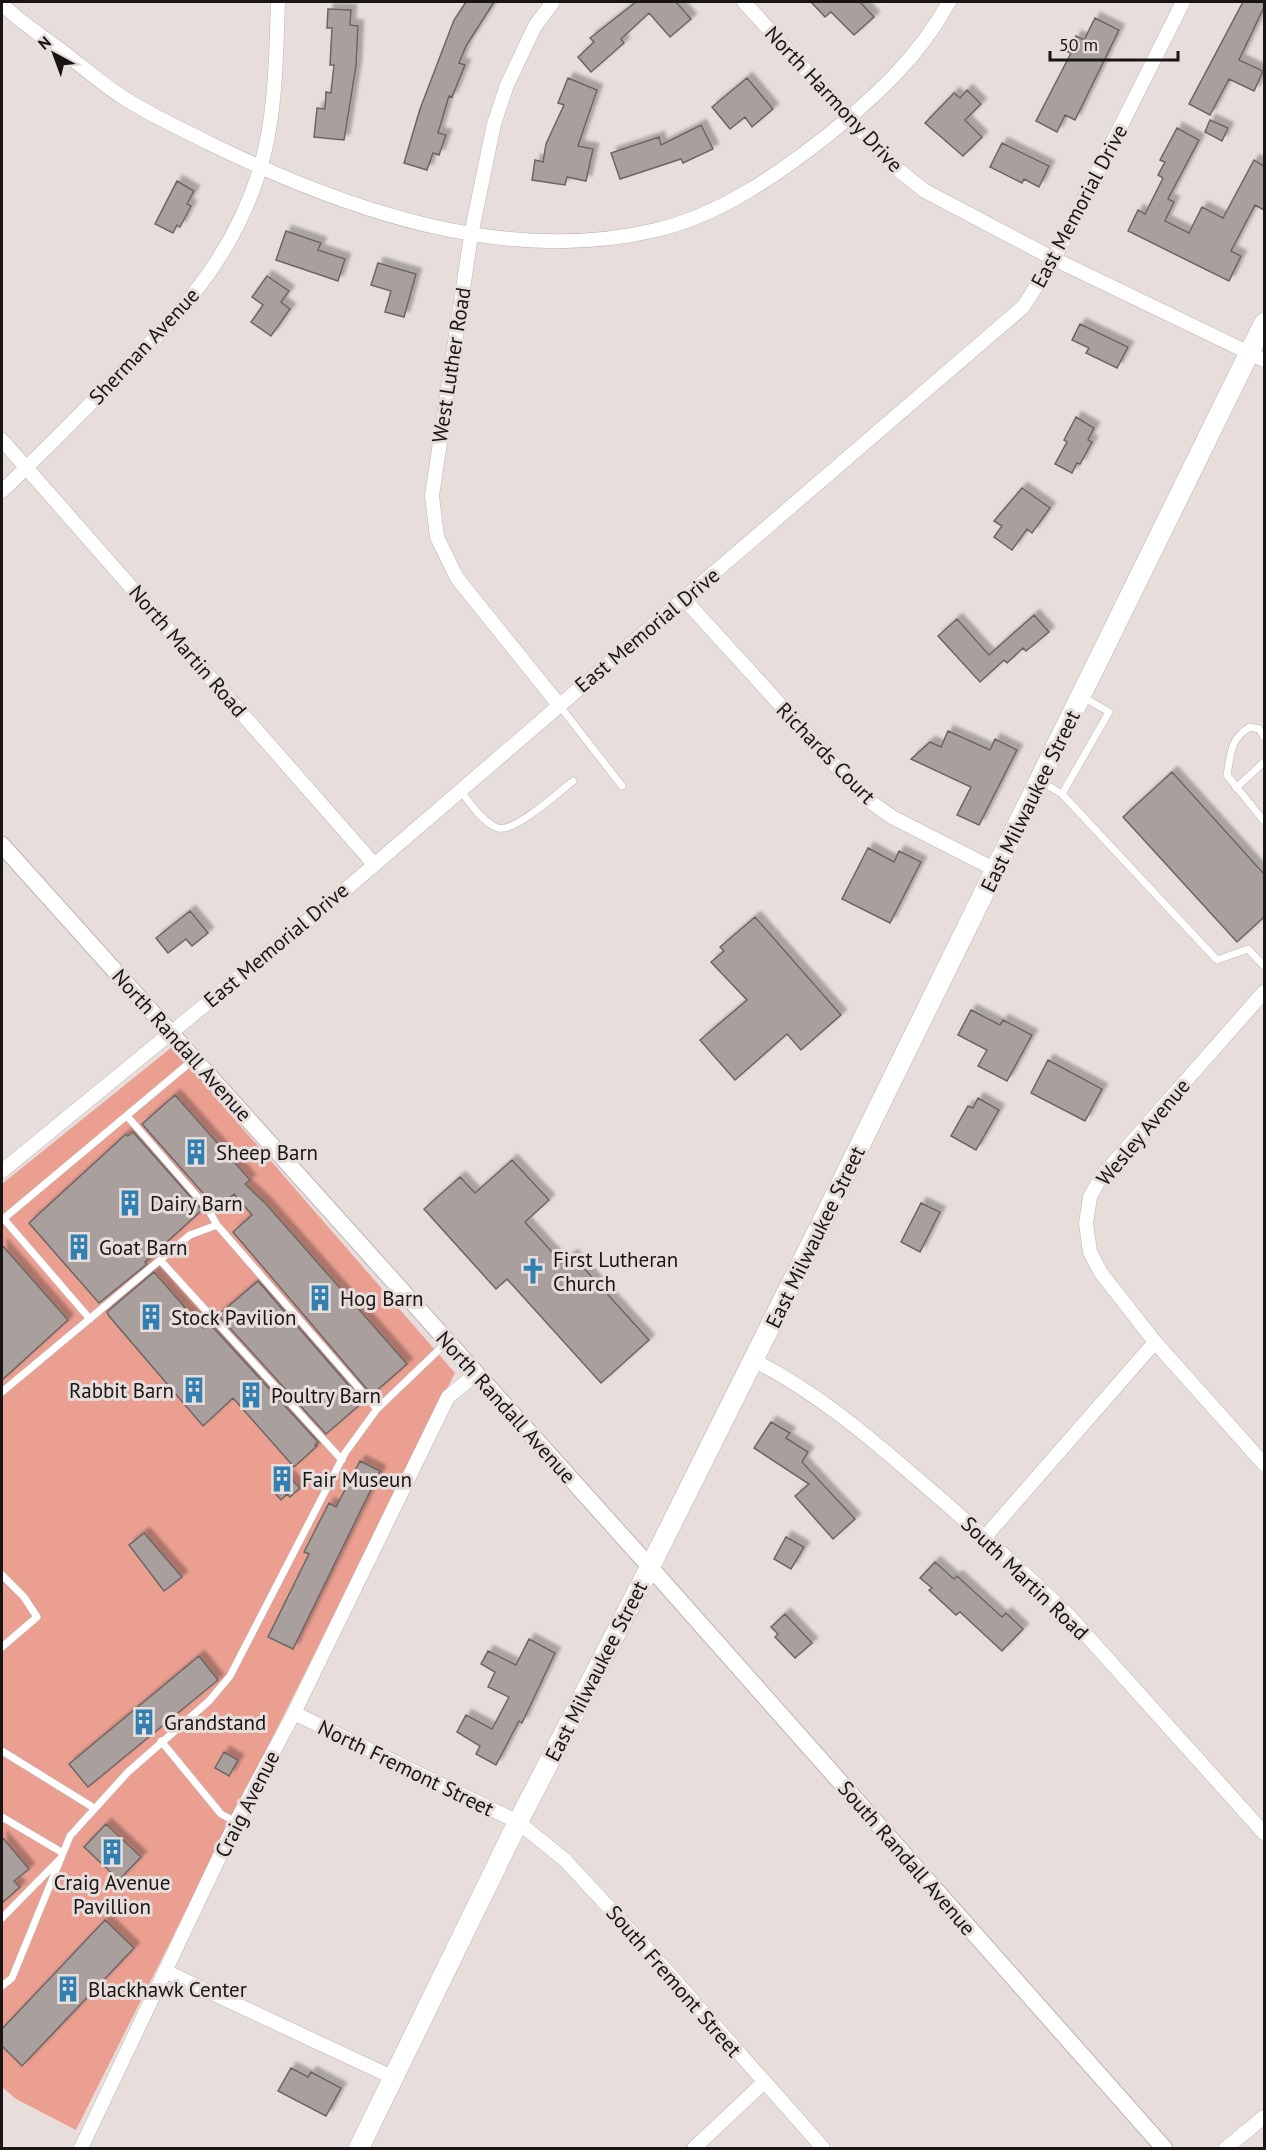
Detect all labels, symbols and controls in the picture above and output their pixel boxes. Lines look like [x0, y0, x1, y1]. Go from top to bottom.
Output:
street label: North Harmony Drive [759, 20, 909, 178]
north arrow [24, 24, 84, 84]
scale bar [1050, 24, 1178, 62]
text: N [34, 32, 55, 54]
text: 50 m [1059, 33, 1098, 56]
street label: East Memorial Drive [1025, 120, 1133, 292]
street label: Sherman Avenue [83, 282, 205, 410]
street label: West Luther Road [425, 285, 477, 445]
street label: East Memorial Drive [569, 562, 725, 698]
street label: North Martin Road [123, 579, 253, 723]
street label: Richards Court [771, 696, 881, 810]
street label: East Milwaukee Street [974, 706, 1086, 896]
street label: East Memorial Drive [198, 877, 354, 1013]
street label: North Randall Avenue [106, 963, 258, 1127]
street label: Wesley Avenue [1090, 1073, 1196, 1191]
building icon: Sheep Barn [181, 1137, 211, 1167]
place label: Sheep Barn [216, 1139, 318, 1166]
street label: East Milwaukee Street [759, 1142, 871, 1332]
building icon: Dairy Barn [115, 1188, 145, 1218]
place label: Dairy Barn [150, 1190, 243, 1217]
building icon: Goat Barn [64, 1232, 94, 1262]
place label: Goat Barn [99, 1234, 188, 1261]
place label: First Lutheran Church [553, 1246, 678, 1297]
church icon: First Lutheran Church [518, 1256, 548, 1286]
building icon: Hog Barn [305, 1283, 335, 1313]
place label: Hog Barn [340, 1285, 424, 1312]
building icon: Stock Pavilion [136, 1302, 166, 1332]
place label: Stock Pavilion [171, 1304, 296, 1331]
street label: North Randall Avenue [430, 1325, 582, 1489]
building icon: Rabbit Barn [179, 1375, 209, 1405]
place label: Rabbit Barn [69, 1377, 174, 1404]
building icon: Poultry Barn [236, 1380, 266, 1410]
place label: Poultry Barn [271, 1382, 381, 1409]
building icon: Fair Museun [267, 1464, 297, 1494]
place label: Fair Museun [302, 1466, 412, 1493]
street label: South Martin Road [956, 1510, 1094, 1646]
street label: East Milwaukee Street [539, 1576, 653, 1766]
building icon: Grandstand [129, 1707, 159, 1737]
place label: Grandstand [164, 1709, 266, 1736]
street label: North Fremont Street [314, 1714, 498, 1822]
street label: Craig Avenue [208, 1746, 286, 1862]
street label: South Randall Avenue [832, 1775, 982, 1941]
building icon: Craig Avenue Pavillion [97, 1837, 127, 1867]
place label: Craig Avenue Pavillion [54, 1869, 170, 1920]
street label: South Fremont Street [601, 1899, 747, 2063]
building icon: Blackhawk Center [53, 1974, 83, 2004]
place label: Blackhawk Center [88, 1976, 247, 2003]

